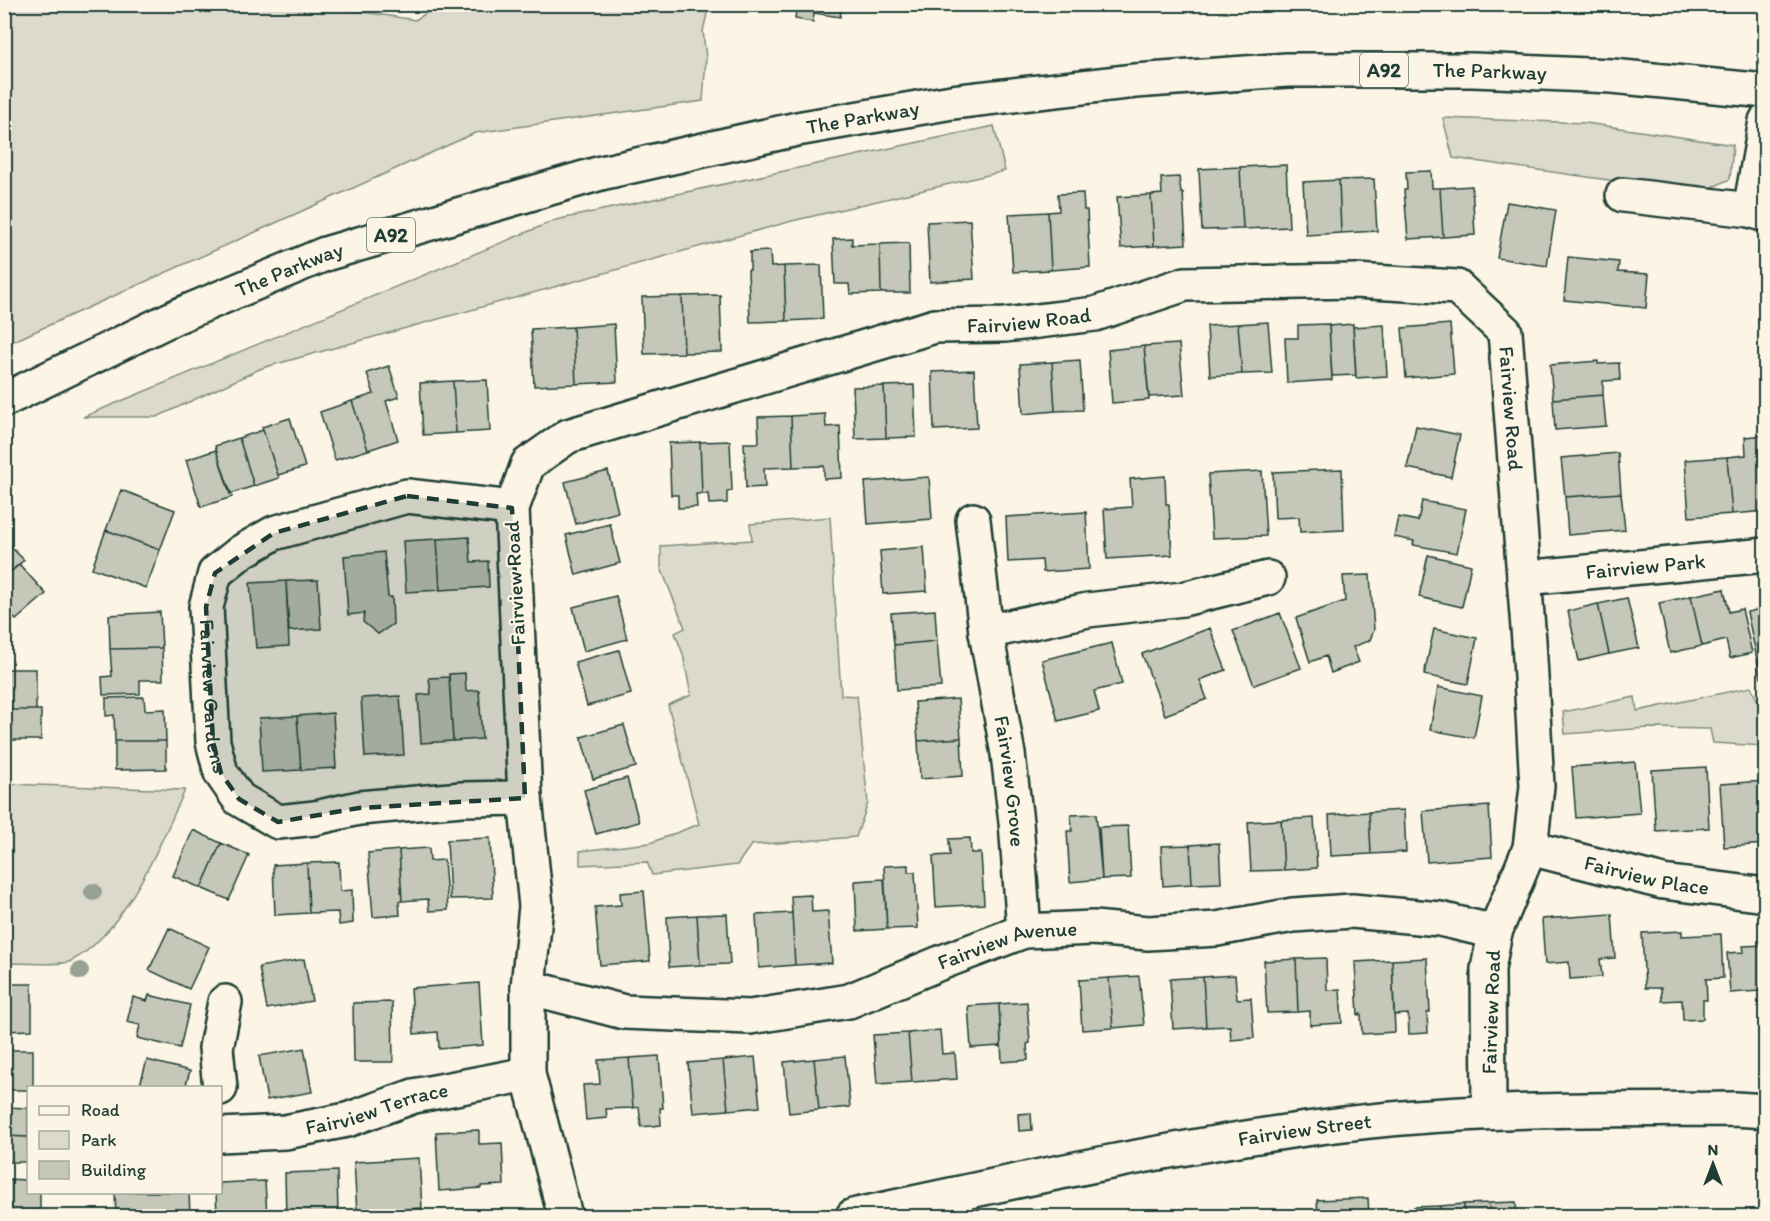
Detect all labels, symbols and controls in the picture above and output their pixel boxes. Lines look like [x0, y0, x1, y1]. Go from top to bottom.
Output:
road number: A92 [1360, 53, 1408, 87]
street label: The Parkway [1433, 57, 1547, 85]
street label: The Parkway [804, 95, 921, 139]
road number: A92 [367, 218, 415, 252]
street label: The Parkway [232, 236, 346, 302]
street label: Fairview Road [967, 302, 1093, 338]
street label: Fairview Road [1494, 345, 1529, 472]
street label: Fairview Road [499, 520, 530, 646]
street label: Fairview Park [1584, 548, 1707, 584]
street label: Fairview Gardens [195, 619, 234, 776]
street label: Fairview Grove [989, 713, 1031, 848]
street label: Fairview Place [1582, 849, 1710, 900]
street label: Fairview Avenue [934, 916, 1078, 975]
street label: Fairview Road [1476, 949, 1505, 1075]
street label: Fairview Terrace [303, 1077, 450, 1140]
legend [27, 1086, 222, 1194]
text: Road [81, 1099, 120, 1121]
street label: Fairview Street [1236, 1108, 1373, 1151]
text: Park [81, 1129, 116, 1151]
north arrow [1683, 1134, 1743, 1194]
text: N [1708, 1140, 1718, 1159]
text: Building [81, 1159, 147, 1181]

